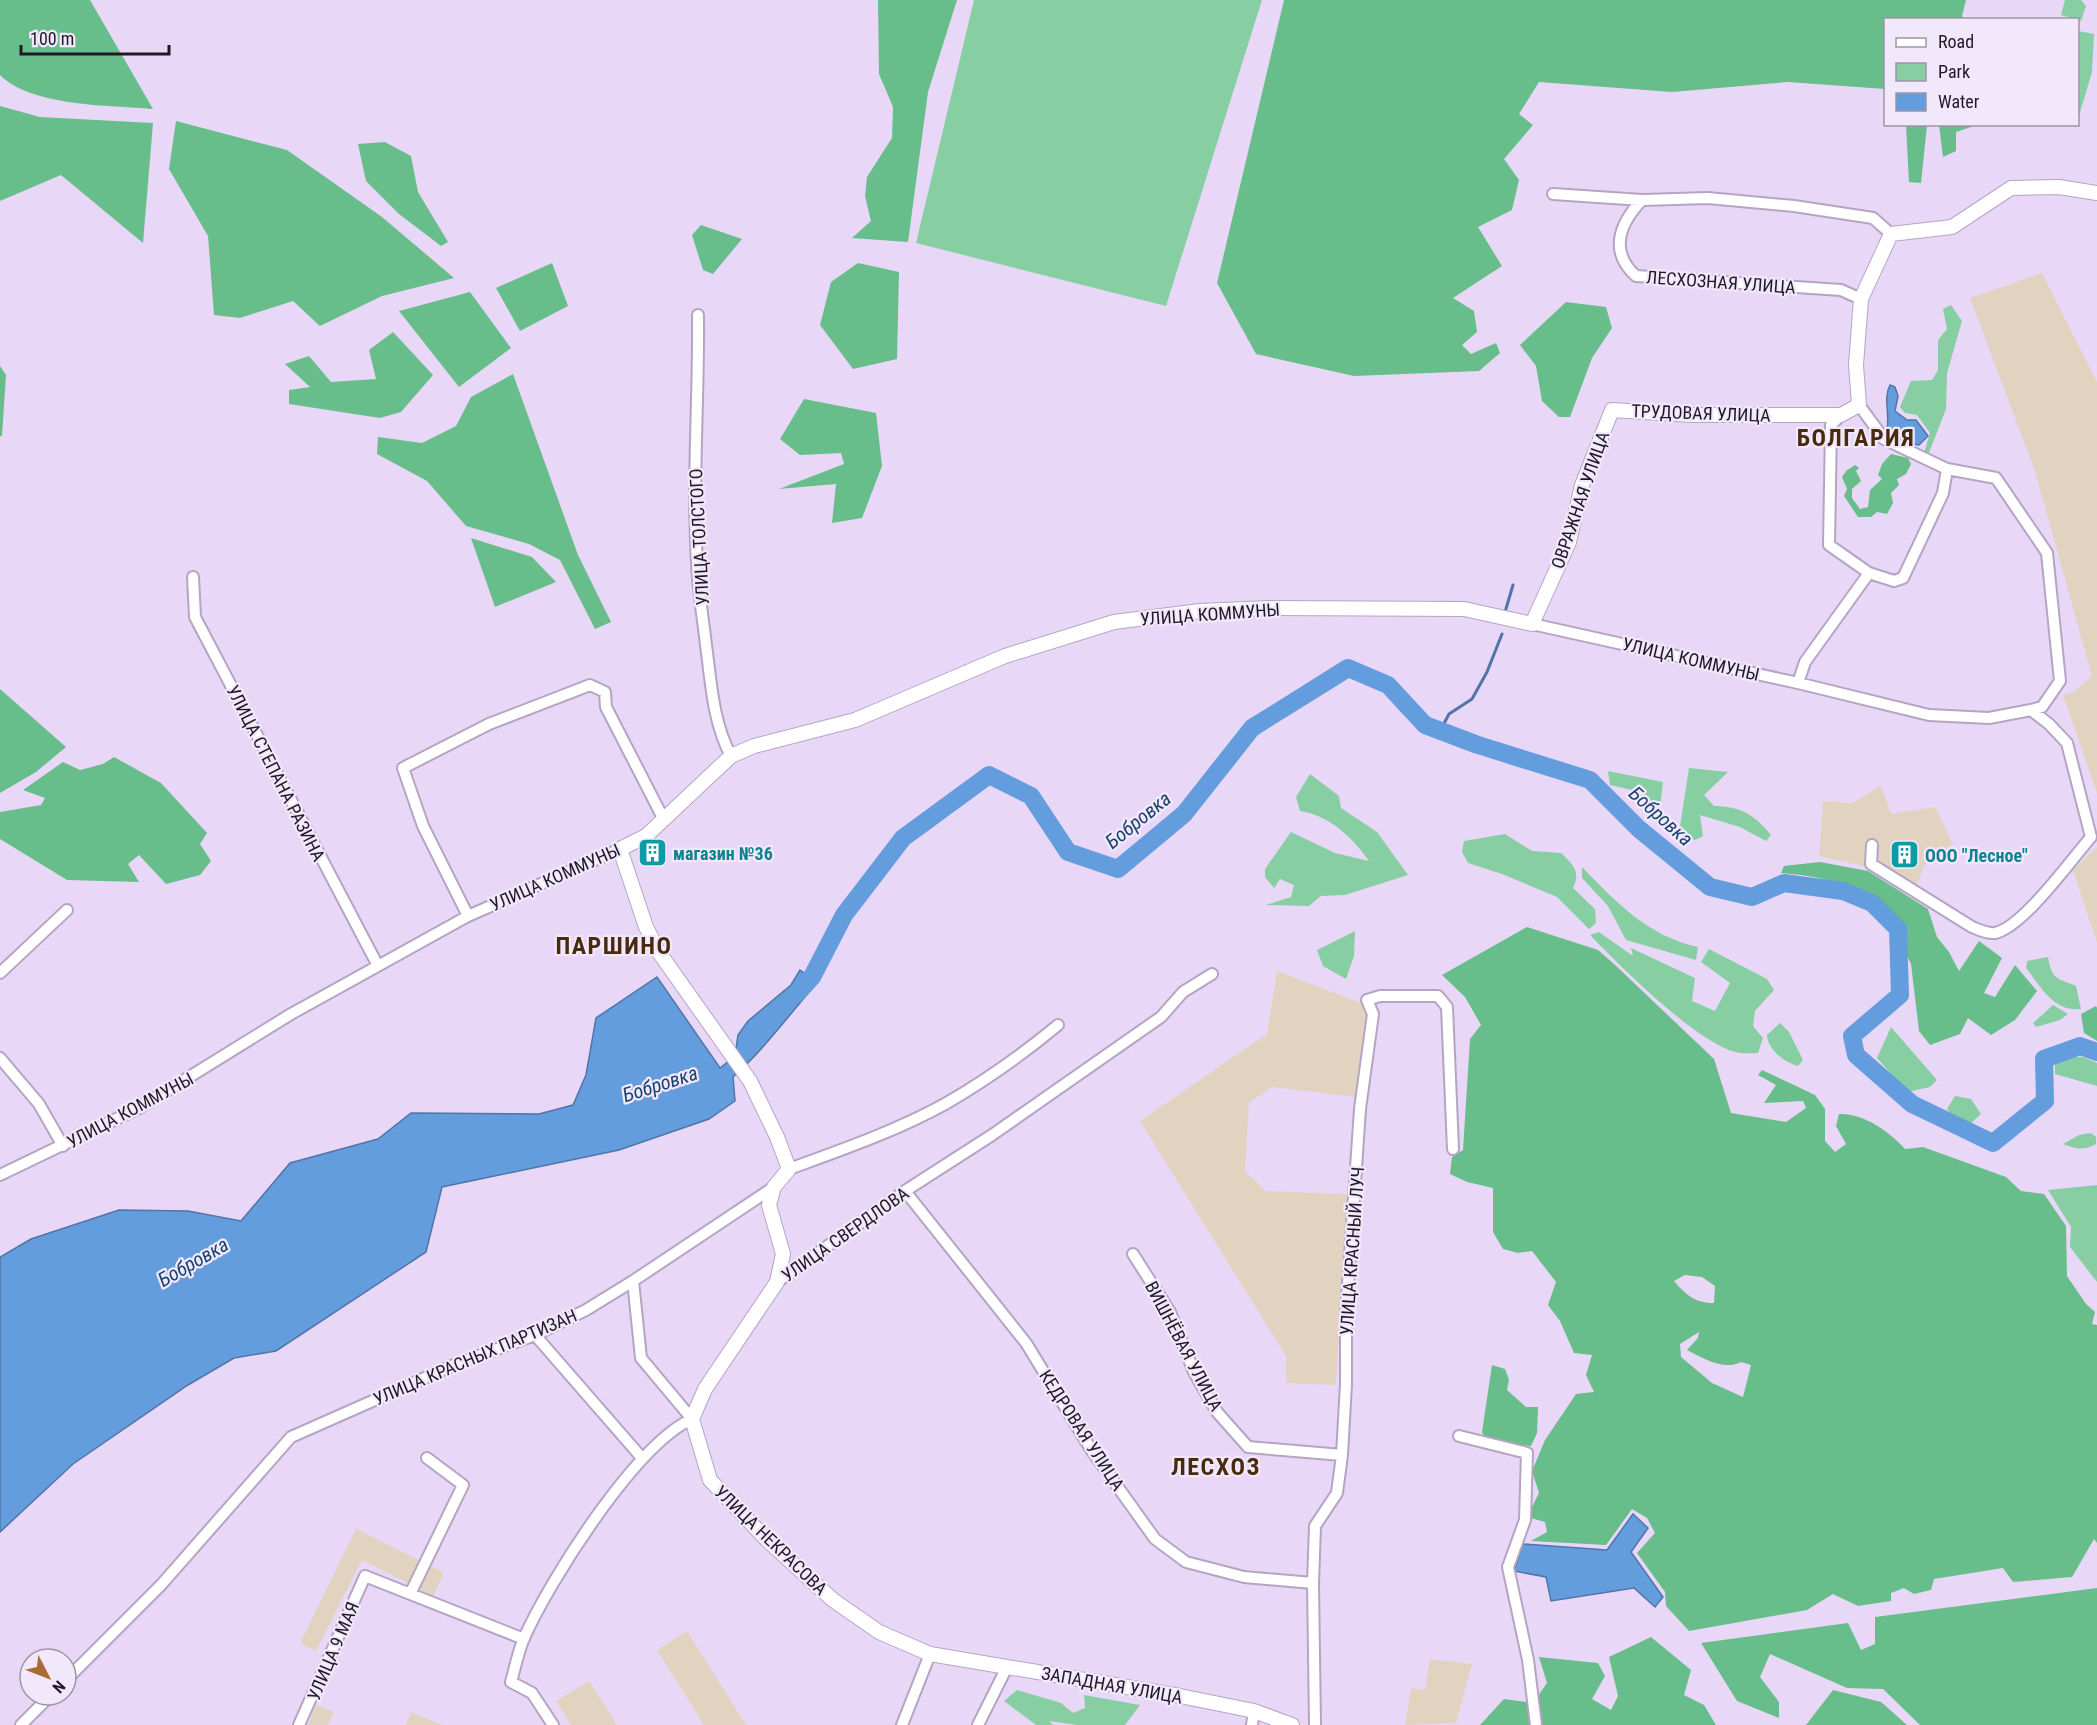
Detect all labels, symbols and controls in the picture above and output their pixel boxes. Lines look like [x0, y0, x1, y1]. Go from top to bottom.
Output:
scale bar [21, 18, 170, 56]
legend [1884, 18, 2079, 126]
text: 100 m [30, 28, 74, 49]
text: Road [1938, 31, 1974, 52]
text: Park [1938, 61, 1970, 82]
text: Water [1938, 91, 1980, 112]
street label: ЛЕСХОЗНАЯ УЛИЦА [1646, 266, 1797, 298]
street label: ТРУДОВАЯ УЛИЦА [1631, 400, 1771, 426]
district label: БОЛГАРИЯ [1797, 424, 1915, 452]
street label: ОВРАЖНАЯ УЛИЦА [1547, 428, 1614, 571]
street label: УЛИЦА ТОЛСТОГО [685, 468, 713, 606]
street label: УЛИЦА КОММУНЫ [1139, 599, 1281, 629]
street label: УЛИЦА КОММУНЫ [1620, 633, 1762, 685]
street label: УЛИЦА СТЕПАНА РАЗИНА [222, 681, 330, 865]
water label: Бобровка [1624, 781, 1698, 851]
water label: Бобровка [1100, 786, 1176, 854]
building icon: магазин №36 [636, 837, 668, 869]
street label: УЛИЦА КОММУНЫ [487, 839, 623, 915]
building icon: ООО "Лесное" [1888, 839, 1920, 871]
place label: магазин №36 [673, 843, 773, 864]
place label: ООО "Лесное" [1925, 845, 2028, 866]
district label: ПАРШИНО [556, 932, 672, 960]
water label: Бобровка [619, 1061, 701, 1107]
street label: УЛИЦА КОММУНЫ [63, 1068, 197, 1152]
street label: УЛИЦА КРАСНЫЙ ЛУЧ [1336, 1166, 1368, 1336]
street label: УЛИЦА СВЕРДЛОВА [777, 1182, 913, 1286]
water label: Бобровка [153, 1232, 233, 1292]
street label: ВИШНЁВАЯ УЛИЦА [1141, 1278, 1227, 1415]
street label: УЛИЦА КРАСНЫХ ПАРТИЗАН [370, 1305, 580, 1409]
street label: КЕДРОВАЯ УЛИЦА [1035, 1366, 1129, 1495]
district label: ЛЕСХОЗ [1171, 1453, 1261, 1481]
street label: УЛИЦА НЕКРАСОВА [710, 1481, 832, 1599]
street label: УЛИЦА 9 МАЯ [303, 1599, 363, 1703]
north arrow [18, 1647, 78, 1707]
street label: ЗАПАДНАЯ УЛИЦА [1040, 1662, 1185, 1708]
text: N [48, 1677, 69, 1697]

